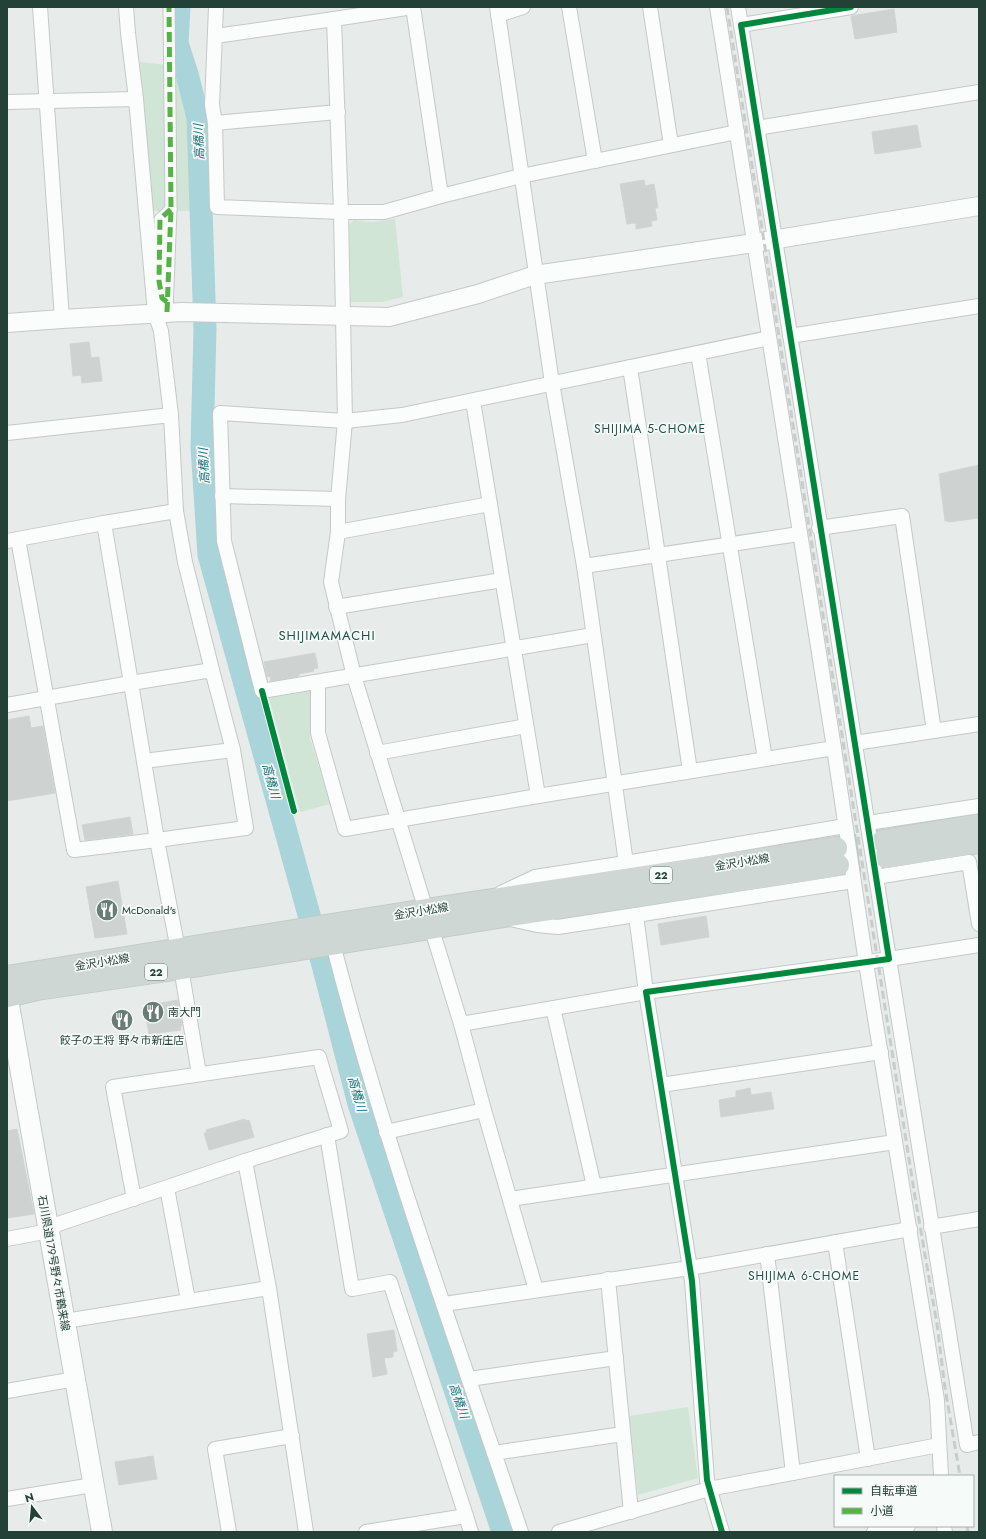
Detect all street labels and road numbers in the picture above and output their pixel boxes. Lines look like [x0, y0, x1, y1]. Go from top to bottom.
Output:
street label: 金沢小松線 [714, 850, 770, 874]
road number: 22 [650, 867, 672, 883]
street label: 金沢小松線 [393, 899, 449, 923]
street label: 金沢小松線 [74, 950, 130, 974]
road number: 22 [145, 964, 167, 980]
street label: 石川県道179号野々市鶴来線 [34, 1194, 74, 1332]

